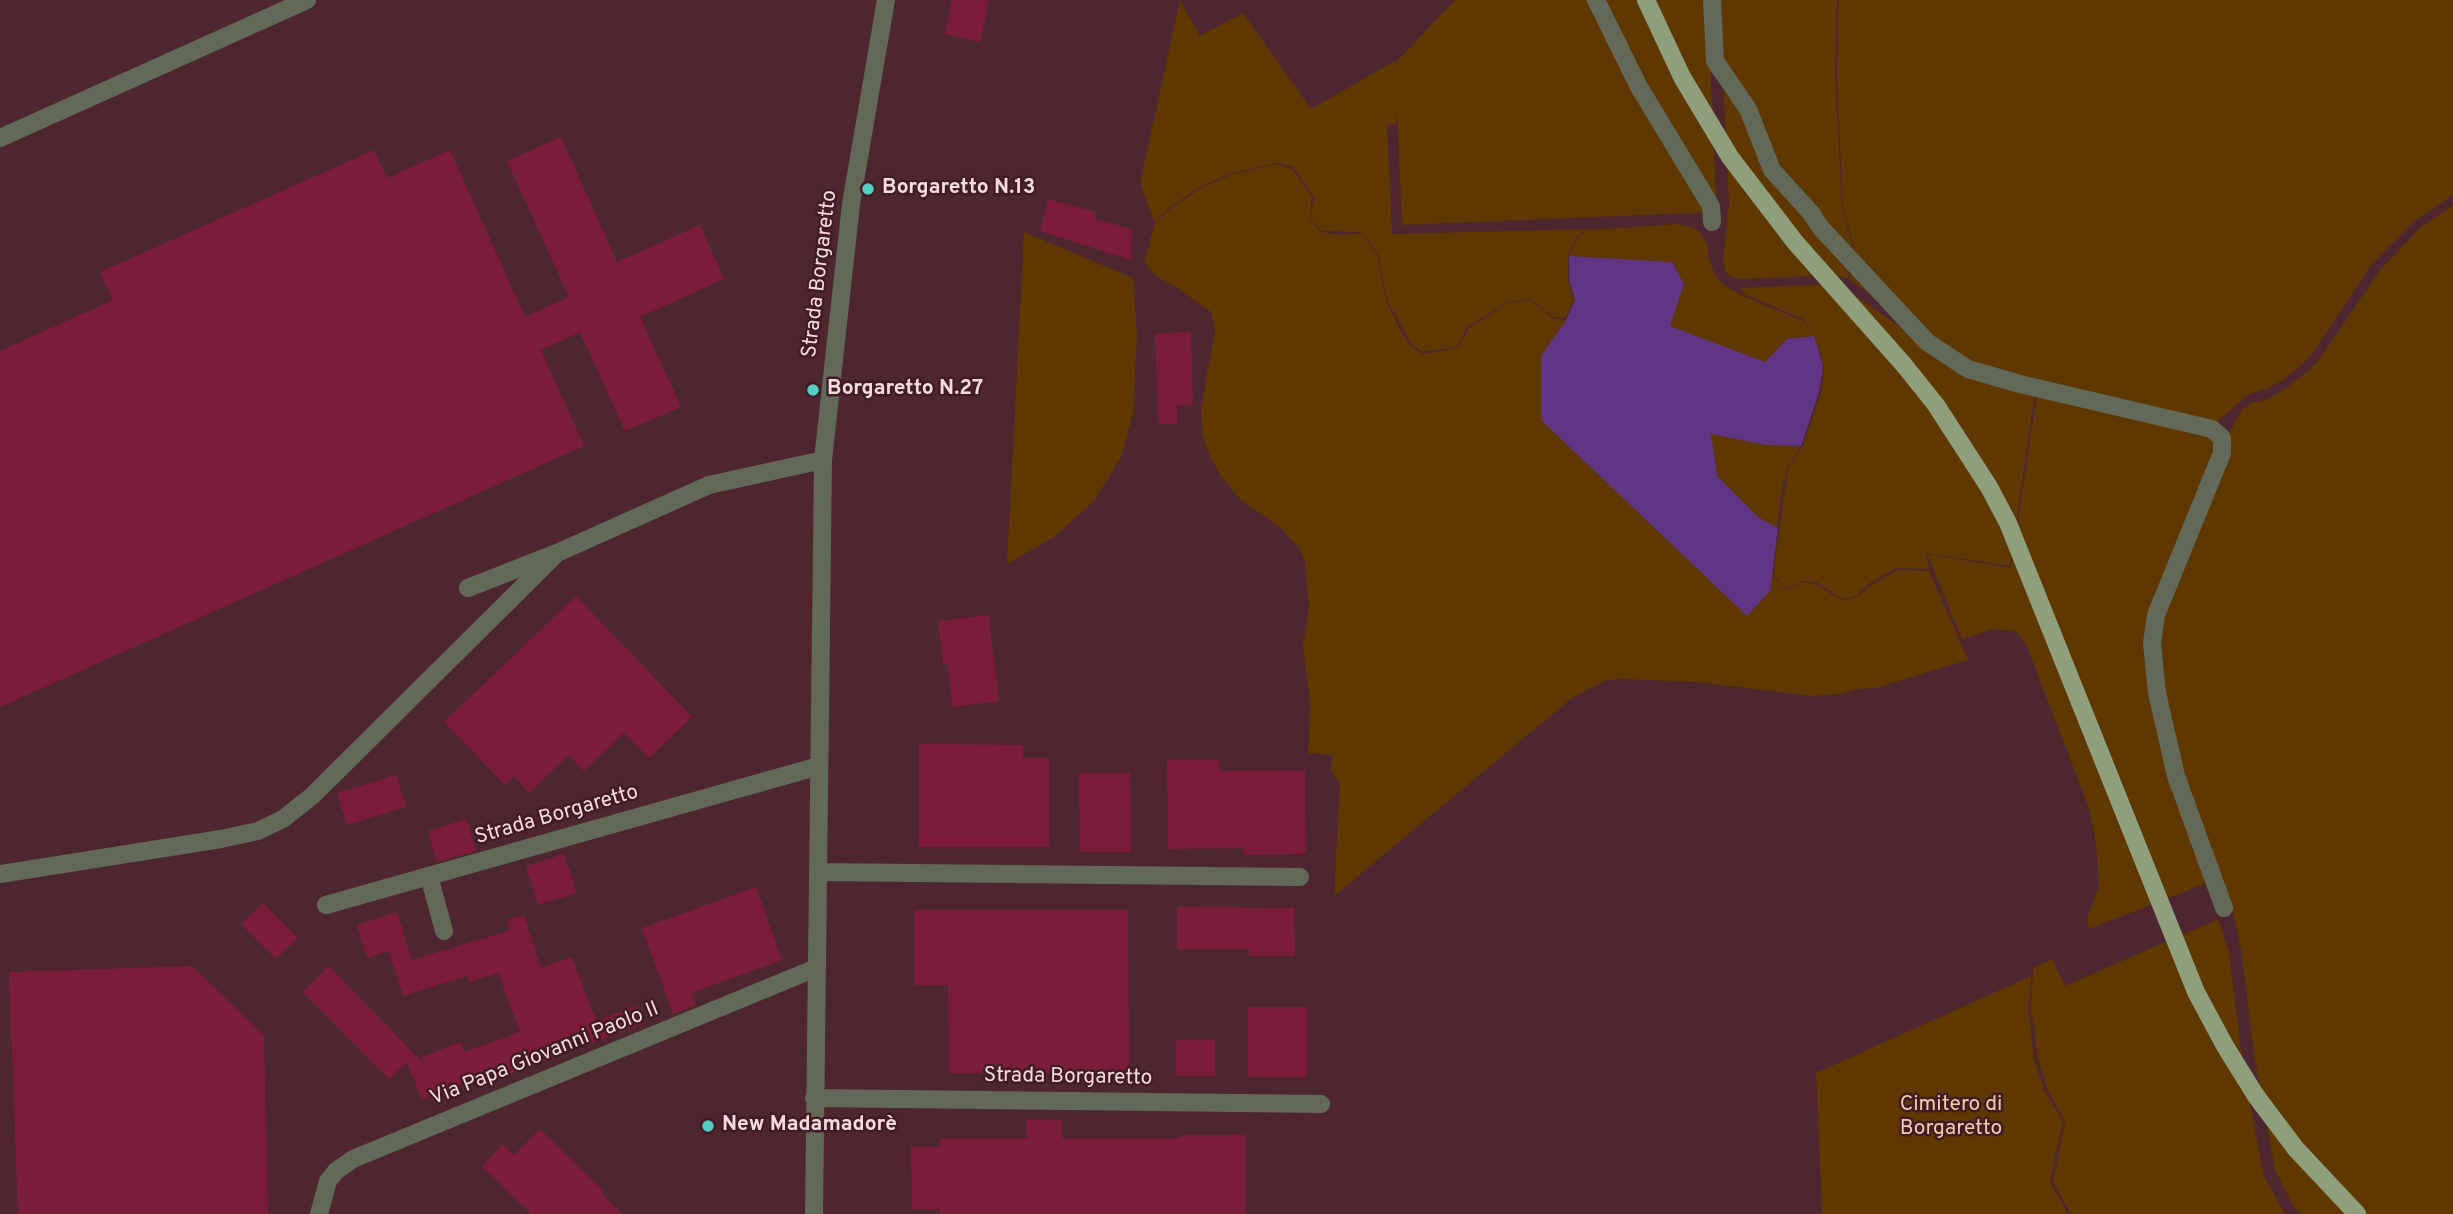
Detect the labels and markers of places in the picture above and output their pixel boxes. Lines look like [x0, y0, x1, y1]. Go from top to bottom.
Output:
place label: Borgaretto N.13 [882, 176, 1035, 202]
marker: Borgaretto N.13 [860, 181, 876, 197]
place label: Borgaretto N.27 [827, 377, 983, 403]
marker: Borgaretto N.27 [805, 382, 821, 398]
place label: New Madamadorè [722, 1113, 897, 1139]
marker: New Madamadorè [700, 1118, 716, 1134]

